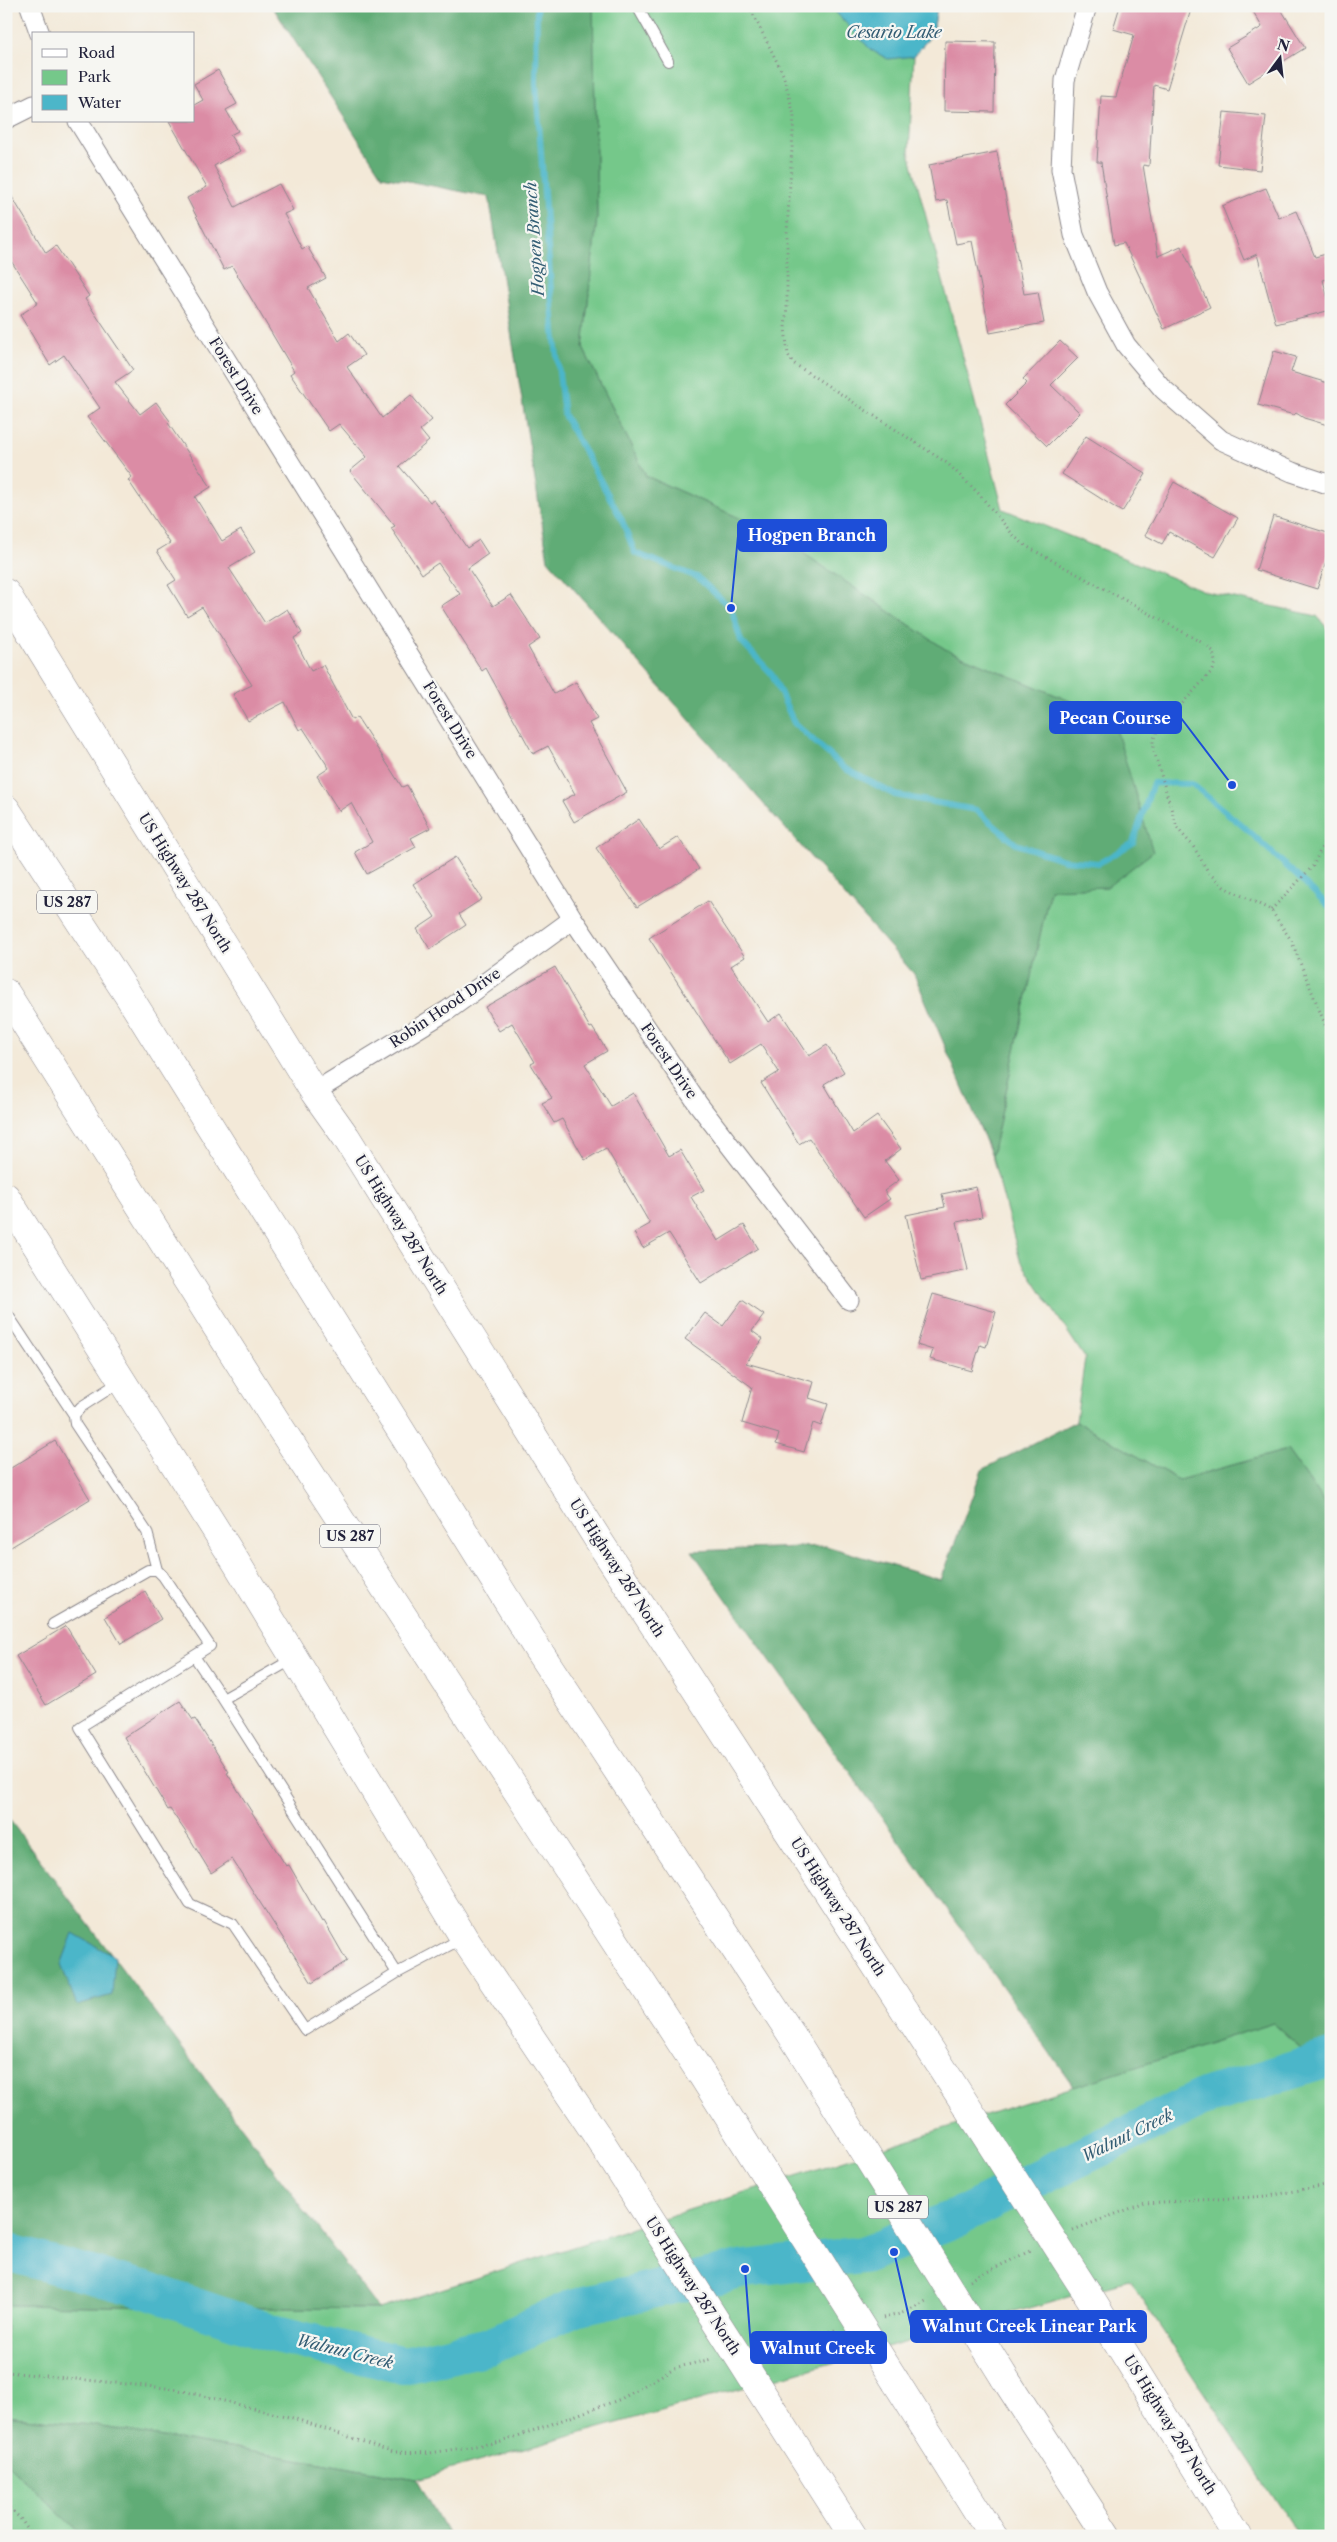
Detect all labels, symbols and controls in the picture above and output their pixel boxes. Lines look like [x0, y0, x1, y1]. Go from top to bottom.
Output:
water label: Cesario Lake [846, 22, 943, 42]
legend [32, 32, 195, 122]
north arrow [1254, 32, 1304, 82]
text: N [1275, 35, 1292, 56]
text: Road [78, 43, 115, 62]
text: Park [78, 67, 112, 86]
text: Water [77, 93, 122, 112]
water label: Hogpen Branch [520, 181, 548, 299]
street label: Forest Drive [205, 334, 268, 418]
callout: Hogpen Branch [738, 520, 886, 551]
text: Hogpen Branch [748, 525, 876, 545]
street label: Forest Drive [419, 678, 482, 762]
callout: Pecan Course [1050, 702, 1181, 733]
text: Pecan Course [1059, 708, 1171, 728]
street label: US Highway 287 North [135, 809, 237, 957]
road number: US 287 [37, 890, 97, 914]
street label: Robin Hood Drive [385, 963, 504, 1052]
street label: Forest Drive [637, 1019, 702, 1102]
street label: US Highway 287 North [351, 1151, 453, 1299]
street label: US Highway 287 North [566, 1495, 670, 1641]
road number: US 287 [320, 1524, 380, 1548]
street label: US Highway 287 North [787, 1834, 891, 1980]
water label: Walnut Creek [1078, 2104, 1177, 2166]
road number: US 287 [868, 2196, 928, 2218]
street label: US Highway 287 North [642, 2213, 746, 2359]
callout: Walnut Creek Linear Park [911, 2311, 1146, 2342]
text: Walnut Creek Linear Park [921, 2316, 1137, 2336]
water label: Walnut Creek [294, 2329, 396, 2373]
callout: Walnut Creek [751, 2332, 886, 2363]
text: Walnut Creek [760, 2338, 876, 2358]
street label: US Highway 287 North [1120, 2351, 1222, 2499]

